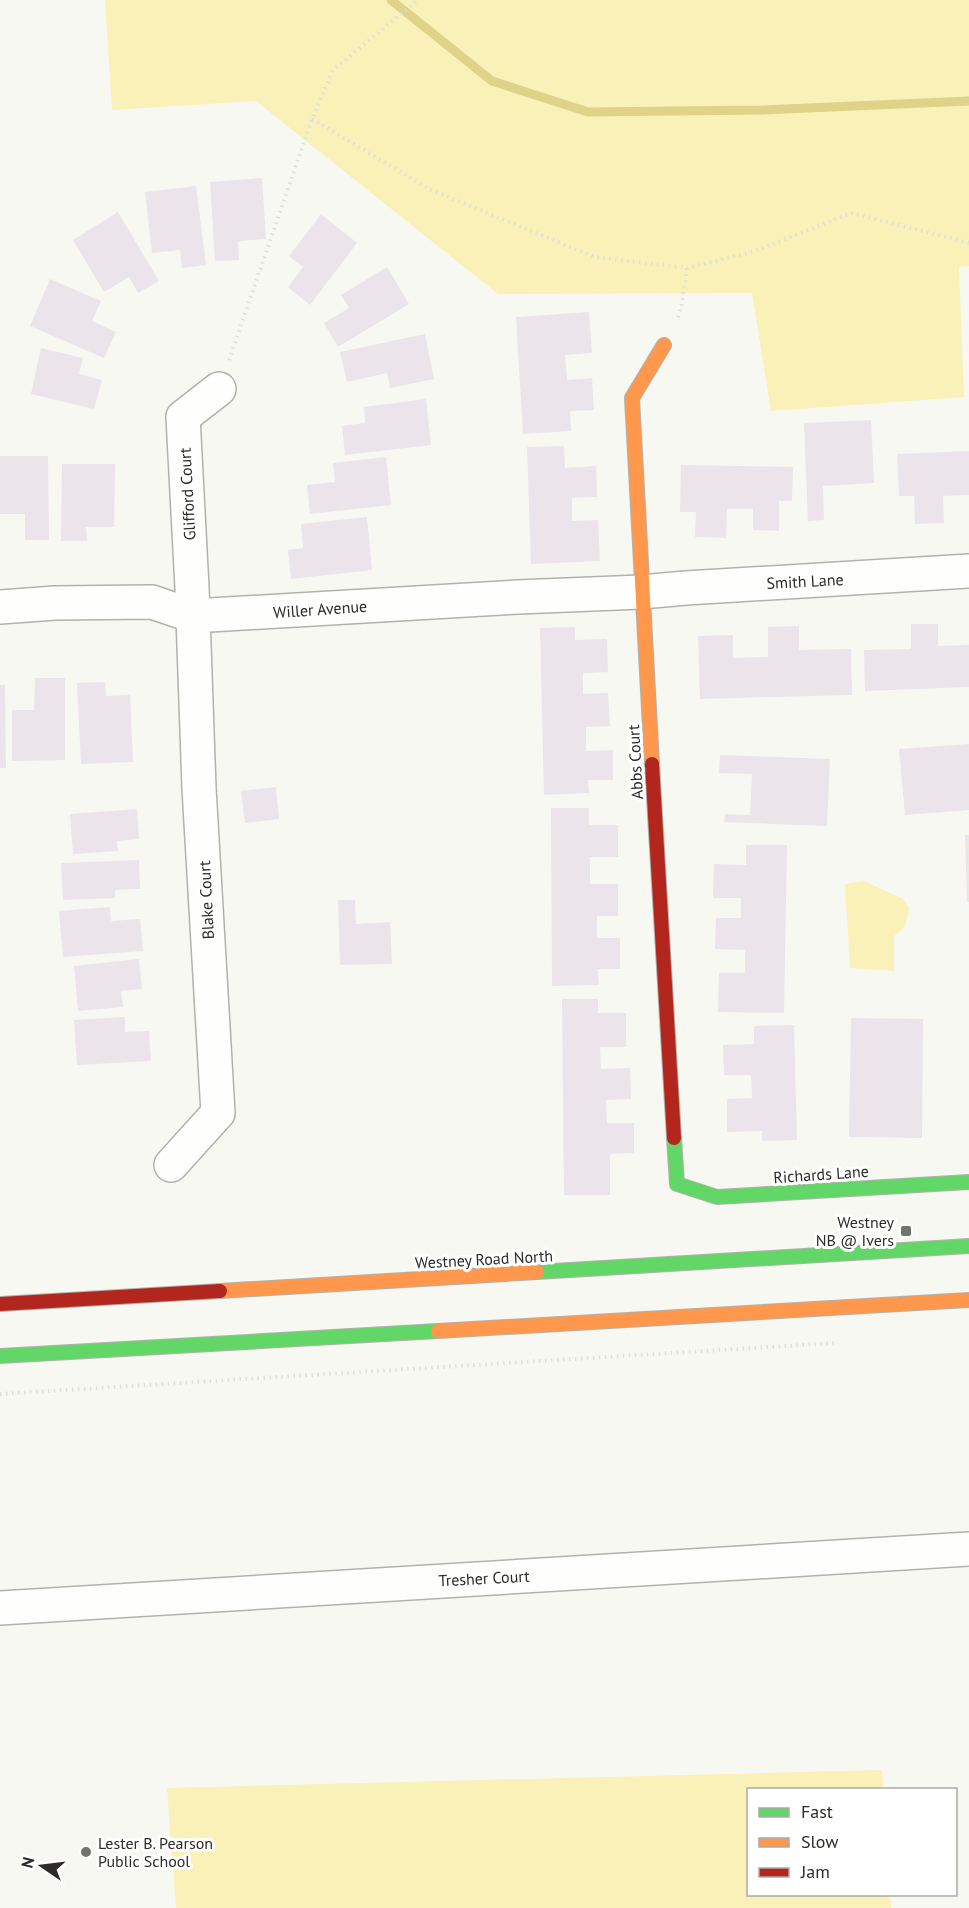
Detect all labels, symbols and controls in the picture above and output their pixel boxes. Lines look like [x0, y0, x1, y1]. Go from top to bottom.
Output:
street label: Glifford Court [175, 447, 199, 541]
street label: Smith Lane [766, 569, 844, 593]
street label: Willer Avenue [272, 596, 368, 622]
street label: Abbs Court [623, 724, 647, 800]
street label: Blake Court [194, 859, 218, 940]
street label: Richards Lane [773, 1161, 869, 1187]
place label: Westney NB @ Ivers [816, 1212, 895, 1250]
marker: Westney NB @ Ivers [899, 1224, 913, 1238]
street label: Westney Road North [415, 1245, 553, 1273]
street label: Tresher Court [438, 1566, 531, 1590]
legend [747, 1788, 957, 1896]
text: Fast [801, 1800, 833, 1823]
text: Slow [801, 1830, 839, 1853]
place label: Lester B. Pearson Public School [98, 1833, 213, 1871]
north arrow [12, 1836, 72, 1896]
marker: Lester B. Pearson Public School [79, 1845, 93, 1859]
text: N [16, 1855, 38, 1870]
text: Jam [800, 1860, 830, 1883]

